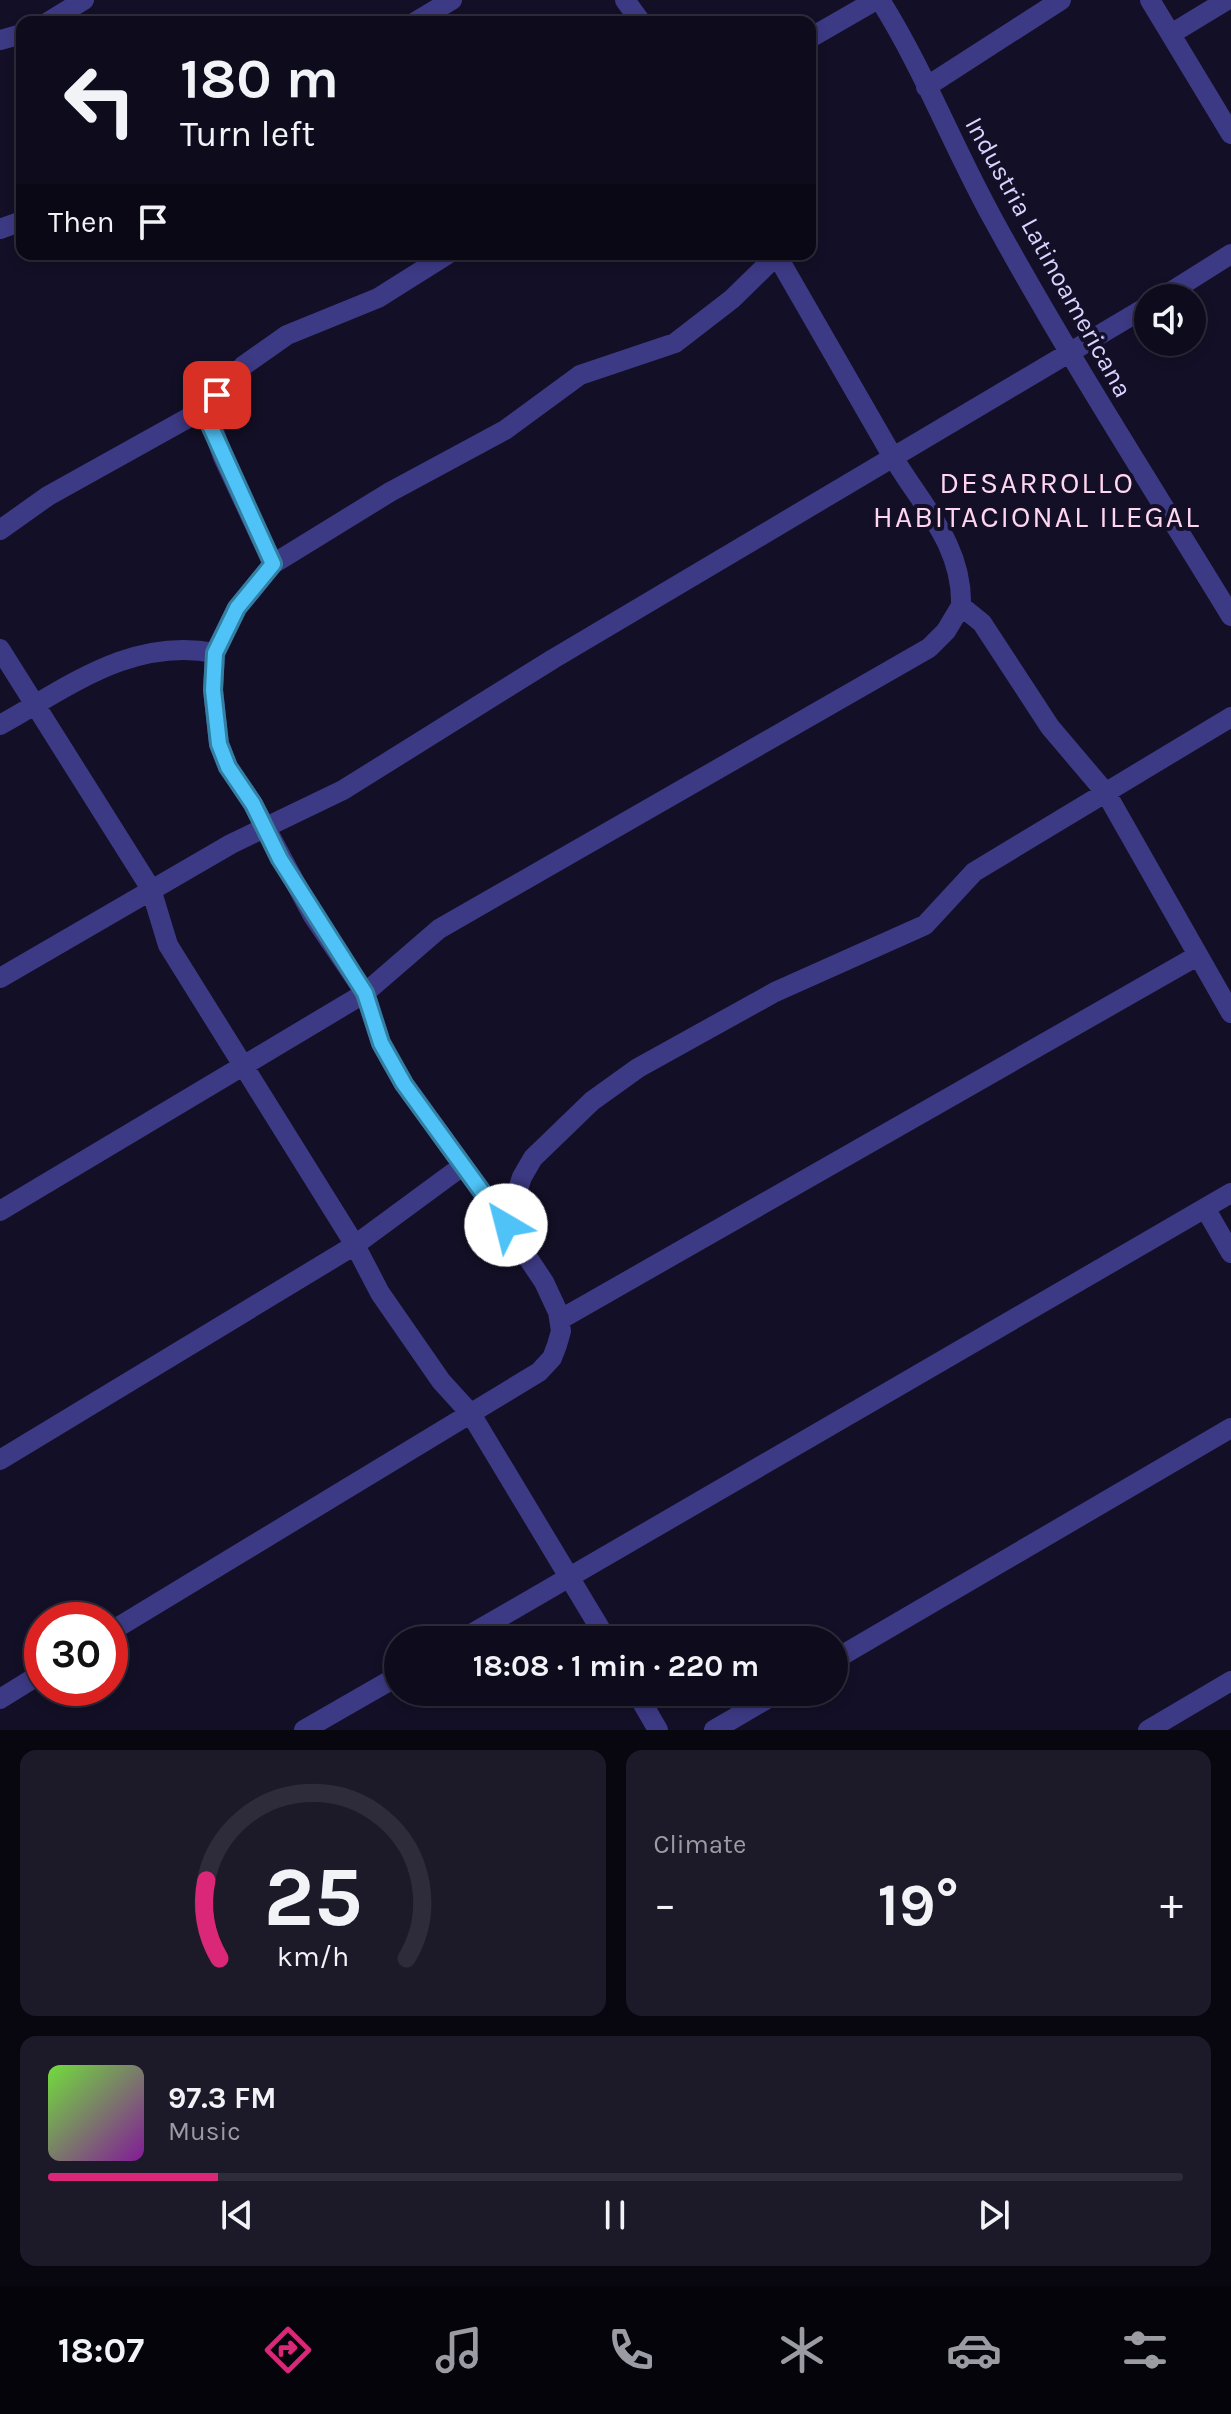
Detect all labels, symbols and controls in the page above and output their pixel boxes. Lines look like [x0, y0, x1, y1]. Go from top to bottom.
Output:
text: 180 m [180, 46, 339, 111]
icon: left [48, 48, 152, 152]
street label: Industria Latinoamericana [958, 112, 1139, 403]
text: Turn left [180, 113, 315, 155]
icon: arrive [131, 200, 175, 244]
text: Then [48, 204, 115, 240]
map controls [1134, 284, 1206, 356]
button: sound [1134, 284, 1206, 356]
pin [183, 361, 251, 429]
icon: arrive [195, 373, 239, 417]
district label: DESARROLLO HABITACIONAL ILEGAL [873, 465, 1201, 535]
position arrow [464, 1183, 548, 1267]
speed limit sign: 30 [24, 1602, 128, 1706]
text: 18:08 · 1 min · 220 m [473, 1648, 759, 1684]
text: Climate [654, 1829, 746, 1860]
text: 25 [263, 1849, 362, 1946]
text: 19° [878, 1870, 959, 1940]
text: − [654, 1879, 677, 1930]
text: + [1160, 1879, 1183, 1930]
text: km/h [277, 1940, 349, 1973]
text: 97.3 FM [168, 2080, 277, 2116]
text: Music [168, 2116, 241, 2147]
icon: previous [215, 2193, 259, 2237]
icon: pause [593, 2193, 637, 2237]
icon: next [972, 2193, 1016, 2237]
icon: directions [260, 2322, 316, 2378]
icon: music [431, 2322, 487, 2378]
icon: phone [603, 2322, 659, 2378]
icon: climate [774, 2322, 830, 2378]
icon: car [946, 2322, 1002, 2378]
icon: filters [1117, 2322, 1173, 2378]
text: 18:07 [58, 2329, 144, 2371]

